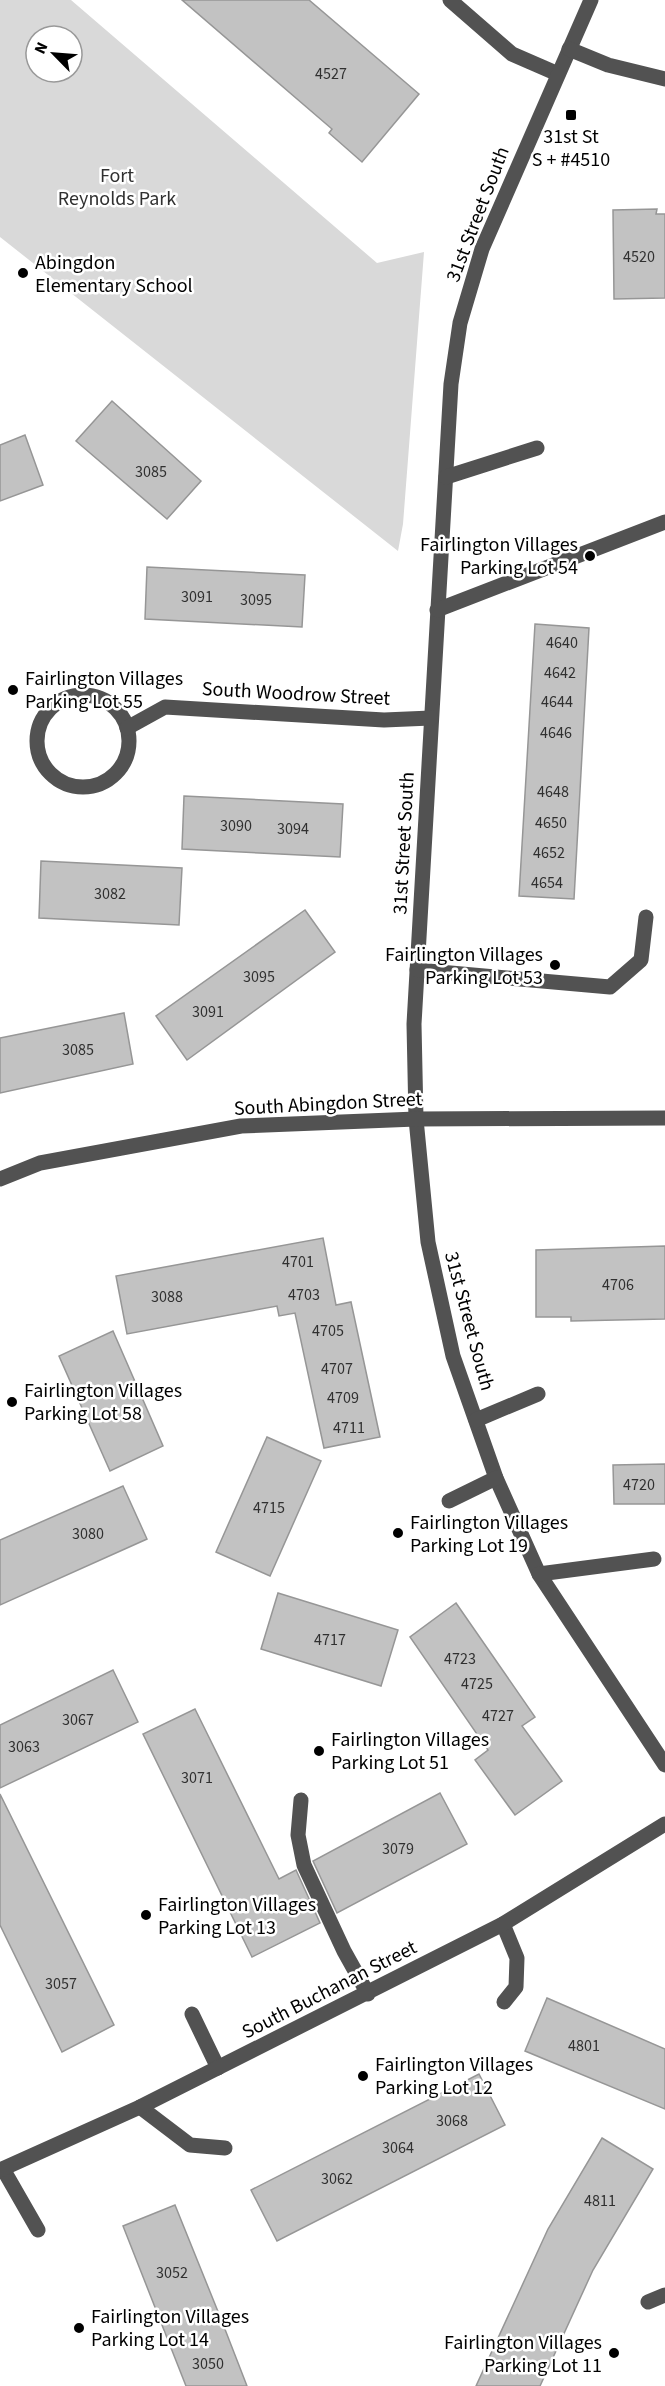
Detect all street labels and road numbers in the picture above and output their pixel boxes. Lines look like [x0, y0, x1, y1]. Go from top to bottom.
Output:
street label: 31st Street South [439, 143, 517, 286]
street label: South Woodrow Street [201, 675, 391, 713]
street label: 31st Street South [386, 771, 422, 915]
street label: South Abingdon Street [233, 1085, 423, 1123]
street label: 31st Street South [437, 1249, 501, 1394]
street label: South Buchanan Street [237, 1934, 422, 2046]

